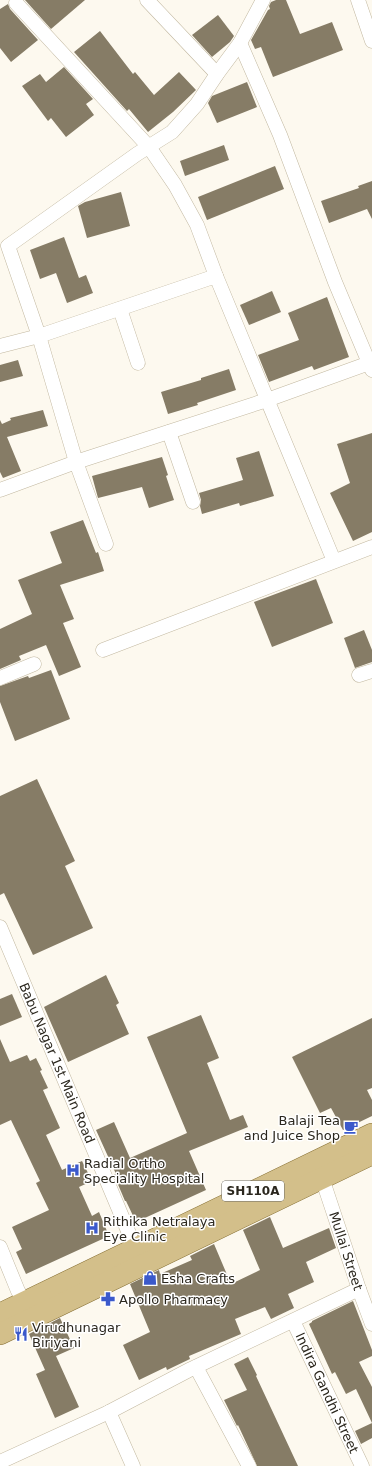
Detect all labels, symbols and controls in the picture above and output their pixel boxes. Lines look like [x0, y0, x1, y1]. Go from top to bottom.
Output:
street label: Babu Nagar 1st Main Road [16, 980, 98, 1146]
place label: Balaji Tea and Juice Shop [244, 1113, 340, 1143]
cafe icon: Balaji Tea and Juice Shop [343, 1119, 359, 1135]
place label: Radial Ortho Speciality Hospital [84, 1156, 204, 1186]
hospital icon: Radial Ortho Speciality Hospital [65, 1162, 81, 1178]
road number: SH110A [222, 1181, 284, 1201]
street label: Mullai Street [326, 1210, 366, 1292]
place label: Rithika Netralaya Eye Clinic [103, 1214, 215, 1244]
hospital icon: Rithika Netralaya Eye Clinic [84, 1220, 100, 1236]
shop icon: Esha Crafts [142, 1270, 158, 1286]
place label: Esha Crafts [161, 1271, 235, 1286]
pharmacy icon: Apollo Pharmacy [100, 1291, 116, 1307]
place label: Apollo Pharmacy [119, 1292, 228, 1307]
place label: Virudhunagar Biriyani [32, 1320, 121, 1350]
restaurant icon: Virudhunagar Biriyani [13, 1326, 29, 1342]
street label: Indira Gandhi Street [292, 1330, 362, 1456]

